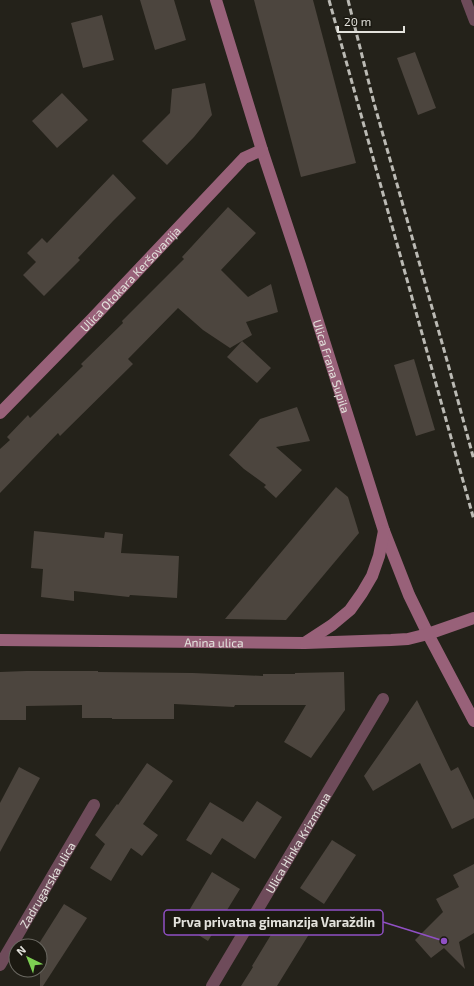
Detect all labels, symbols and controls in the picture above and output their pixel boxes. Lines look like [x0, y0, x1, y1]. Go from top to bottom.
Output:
scale bar [338, 8, 404, 34]
text: 20 m [344, 14, 371, 28]
street label: Ulica Otokara Keršovanija [77, 223, 183, 334]
street label: Ulica Frana Supila [311, 318, 353, 415]
street label: Anina ulica [184, 635, 244, 649]
street label: Ulica Hinka Krizmana [262, 790, 333, 895]
street label: Zadrugarska ulica [16, 839, 78, 930]
callout: Prva privatna gimanzija Varaždin [164, 910, 383, 935]
text: Prva privatna gimanzija Varaždin [173, 914, 375, 930]
north arrow [8, 938, 48, 978]
text: N [13, 943, 28, 958]

